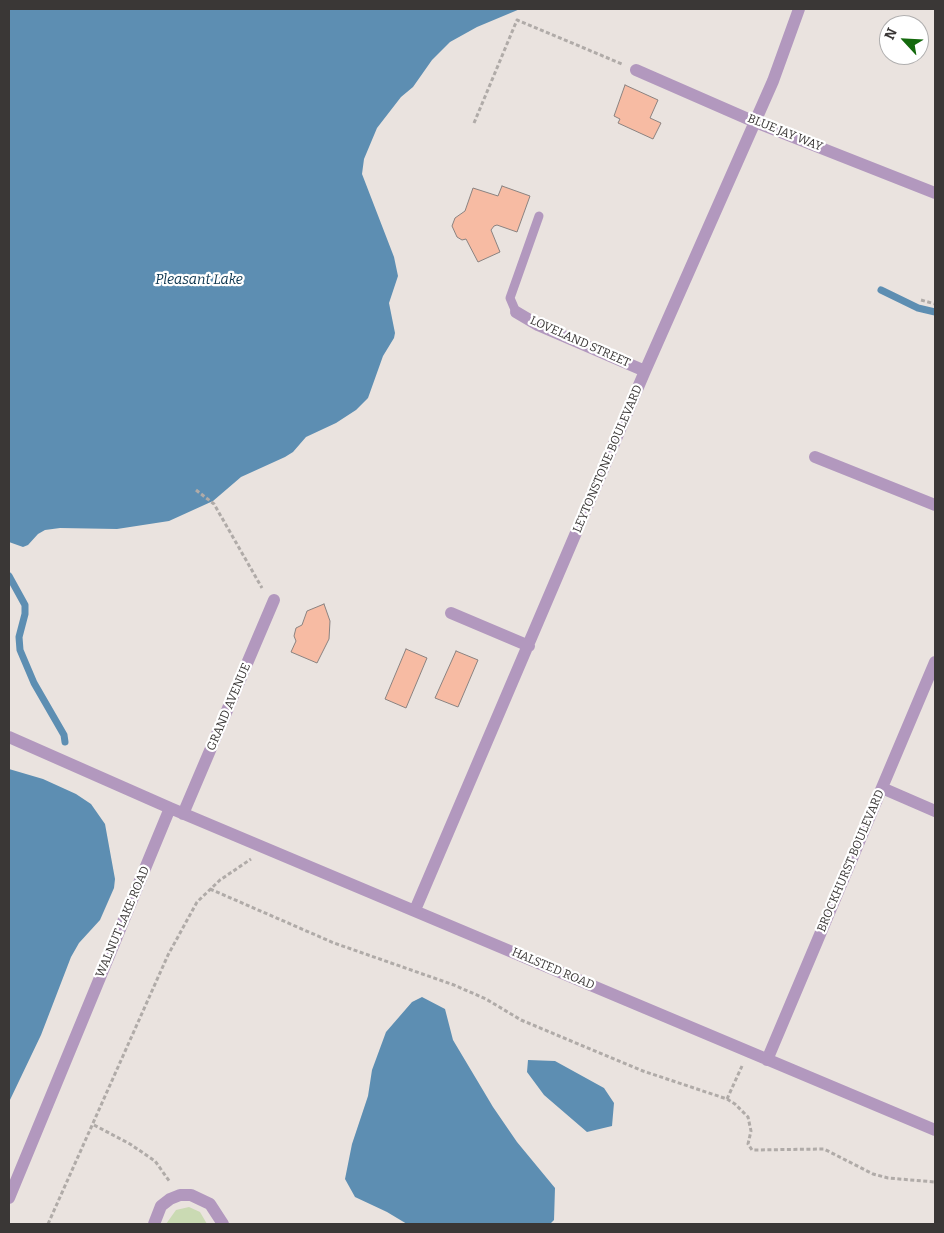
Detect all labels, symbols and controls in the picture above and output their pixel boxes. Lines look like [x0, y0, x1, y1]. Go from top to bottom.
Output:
north arrow [879, 15, 929, 65]
text: N [881, 25, 901, 42]
street label: BLUE JAY WAY [745, 111, 825, 155]
water label: Pleasant Lake [155, 272, 243, 288]
street label: LOVELAND STREET [528, 313, 632, 371]
street label: LEYTONSTONE BOULEVARD [570, 383, 646, 535]
street label: GRAND AVENUE [204, 661, 254, 753]
street label: BROCKHURST BOULEVARD [814, 788, 888, 934]
street label: WALNUT LAKE ROAD [93, 864, 153, 980]
street label: HALSTED ROAD [509, 945, 597, 993]

